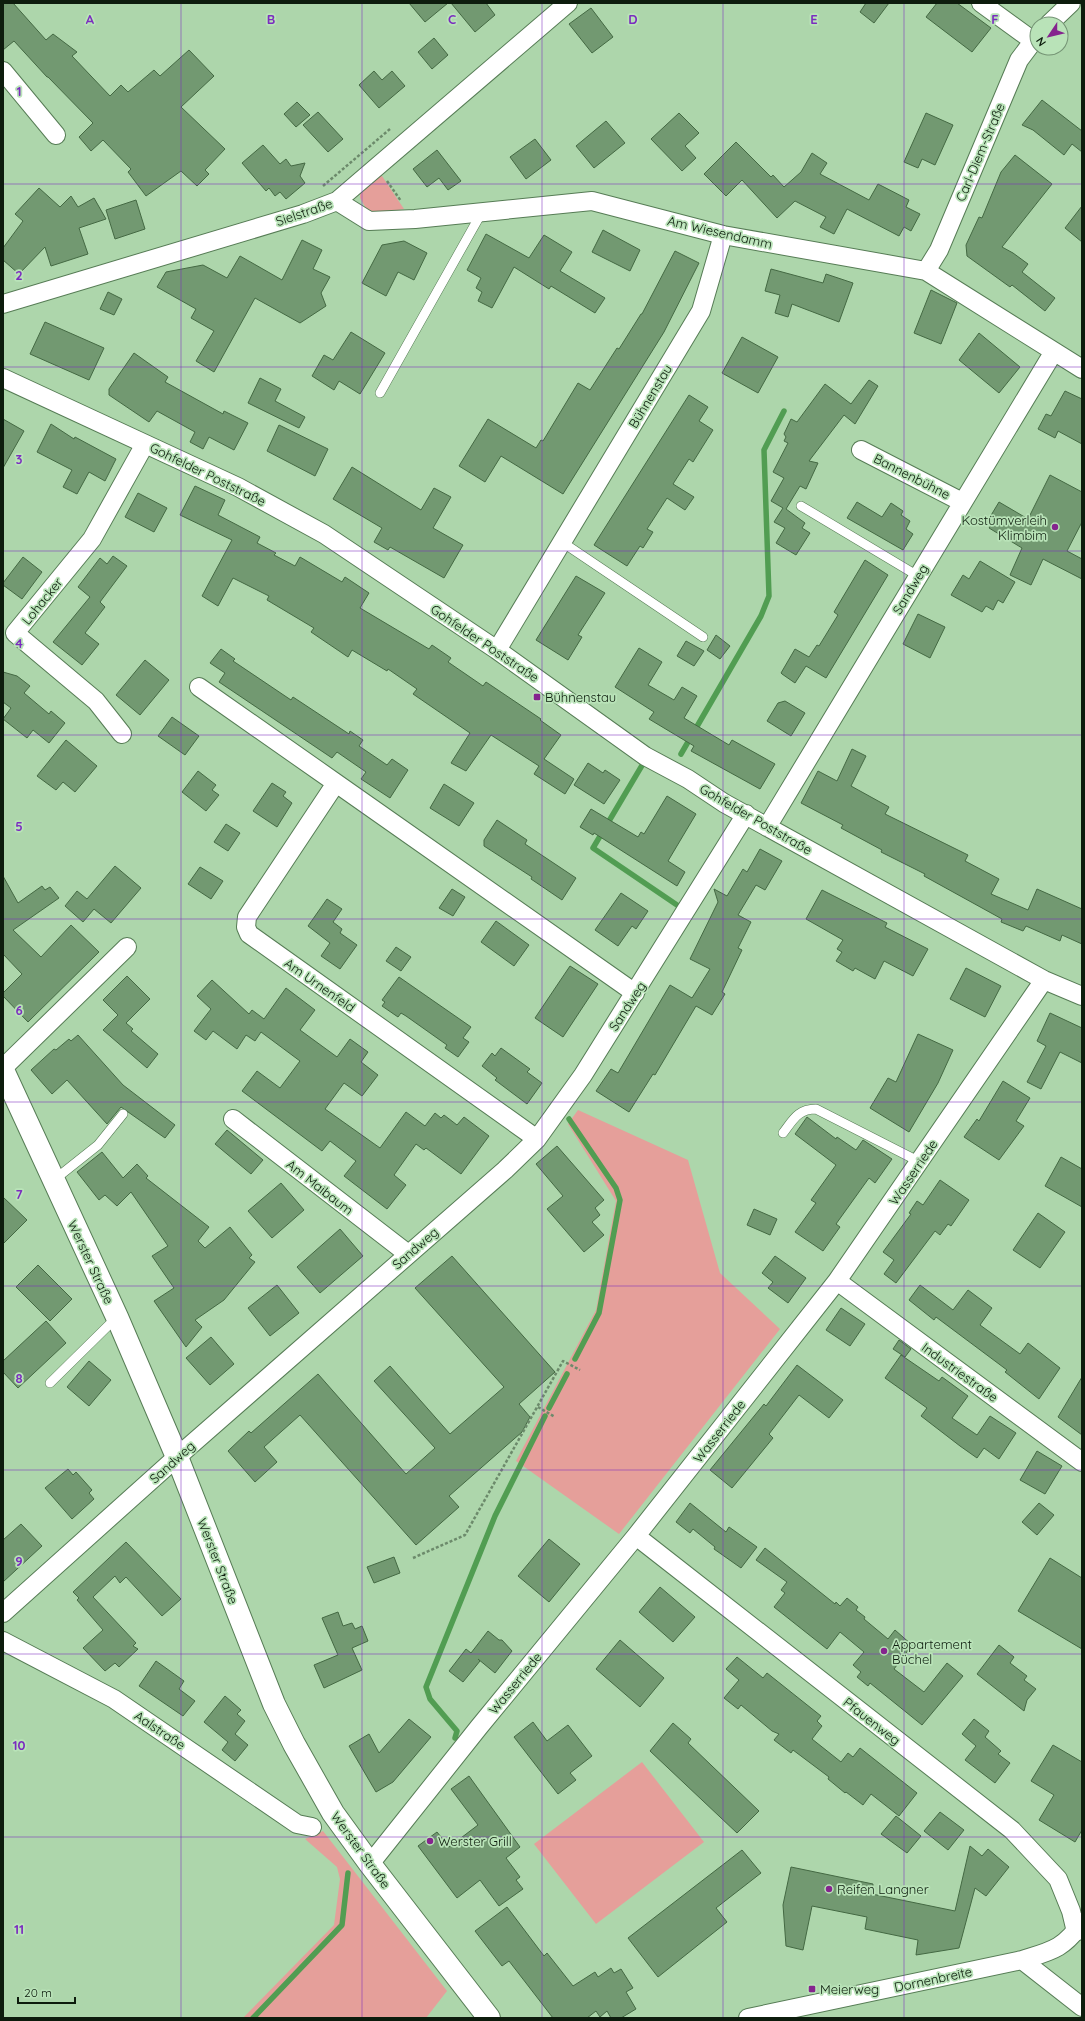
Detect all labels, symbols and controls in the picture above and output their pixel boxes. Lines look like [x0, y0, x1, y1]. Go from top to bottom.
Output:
text: A [86, 11, 95, 27]
text: B [267, 11, 275, 27]
text: C [448, 11, 456, 27]
text: D [628, 11, 638, 27]
text: E [810, 11, 818, 27]
text: F [991, 11, 999, 27]
north arrow [1029, 16, 1069, 56]
text: N [1033, 34, 1049, 49]
text: 1 [16, 83, 22, 99]
street label: Carl-Diem-Straße [952, 100, 1008, 204]
street label: Sielstraße [274, 195, 334, 229]
street label: Am Wiesendamm [666, 212, 774, 252]
text: 2 [15, 267, 23, 283]
street label: Bühnenstau [625, 361, 675, 431]
street label: Gohfelder Poststraße [147, 439, 269, 509]
street label: Bannenbühne [871, 450, 953, 502]
text: 3 [16, 451, 23, 467]
place label: Kostümverleih Klimbim [961, 512, 1047, 543]
marker: Kostümverleih Klimbim [1050, 522, 1060, 532]
street label: Sandweg [889, 561, 931, 617]
street label: Lohacker [18, 574, 66, 628]
street label: Gohfelder Poststraße [428, 601, 542, 685]
text: 4 [15, 635, 23, 651]
place label: Bühnenstau [545, 689, 616, 705]
marker: Bühnenstau [532, 692, 542, 702]
street label: Gohfelder Poststraße [697, 780, 815, 858]
text: 5 [15, 818, 23, 834]
street label: Am Urnenfeld [282, 955, 358, 1015]
street label: Sandweg [605, 978, 649, 1034]
text: 6 [15, 1002, 23, 1018]
street label: Wasserriede [885, 1136, 941, 1208]
street label: Am Maibaum [284, 1156, 356, 1218]
text: 7 [15, 1186, 23, 1202]
street label: Werster Straße [65, 1218, 117, 1306]
street label: Sandweg [389, 1224, 441, 1272]
street label: Industriestraße [919, 1339, 1001, 1405]
text: 8 [15, 1370, 23, 1386]
street label: Wasserriede [690, 1396, 748, 1466]
street label: Sandweg [146, 1437, 198, 1487]
street label: Werster Straße [194, 1516, 242, 1606]
text: 9 [15, 1553, 23, 1569]
place label: Appartement Büchel [892, 1636, 972, 1667]
marker: Appartement Büchel [879, 1646, 889, 1656]
street label: Wasserriede [485, 1649, 545, 1717]
street label: Pfauenweg [840, 1694, 904, 1748]
street label: Aalstraße [131, 1707, 189, 1753]
text: 10 [12, 1737, 26, 1753]
street label: Werster Straße [328, 1809, 394, 1891]
place label: Werster Grill [438, 1833, 512, 1849]
marker: Werster Grill [425, 1836, 435, 1846]
place label: Reifen Langner [837, 1881, 929, 1897]
marker: Reifen Langner [824, 1884, 834, 1894]
text: 11 [14, 1921, 24, 1937]
street label: Dornenbreite [893, 1963, 973, 1995]
scale bar [18, 1979, 75, 2005]
place label: Meierweg [820, 1981, 879, 1997]
marker: Meierweg [807, 1984, 817, 1994]
text: 20 m [24, 1985, 52, 2000]

